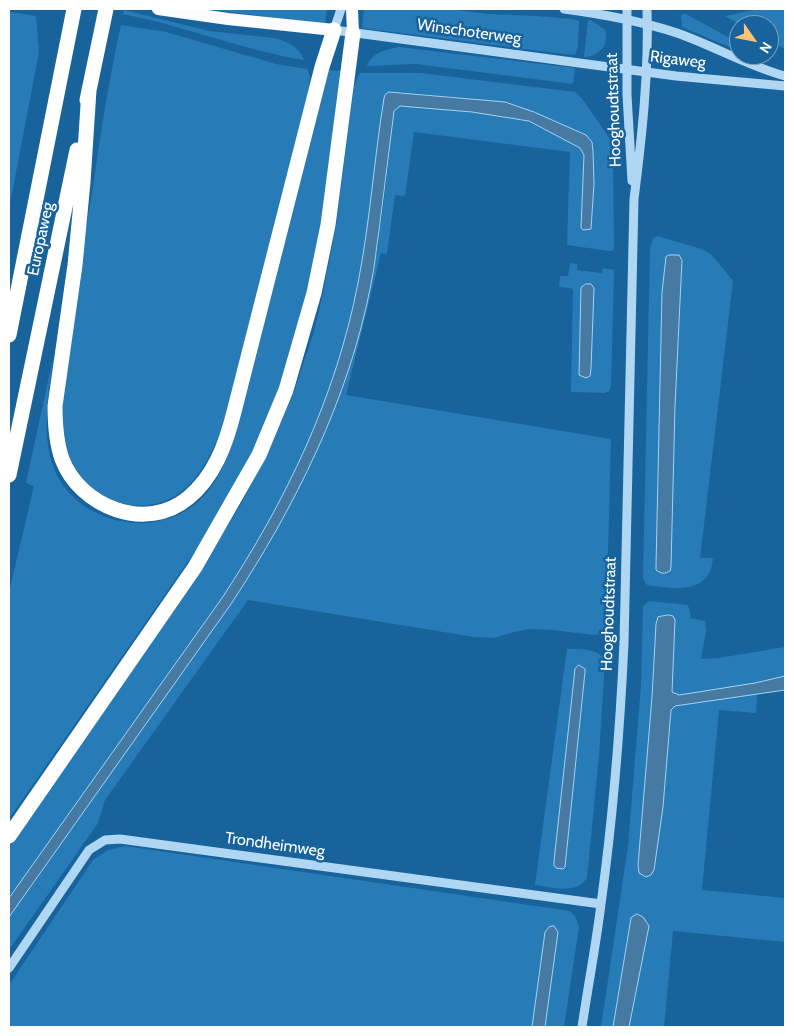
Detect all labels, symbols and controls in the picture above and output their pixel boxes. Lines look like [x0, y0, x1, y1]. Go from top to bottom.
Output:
street label: Winschoterweg [416, 15, 522, 49]
north arrow [729, 15, 779, 65]
text: N [755, 39, 776, 57]
street label: Rigaweg [649, 47, 707, 73]
street label: Hooghoudtstraat [602, 53, 626, 167]
street label: Europaweg [24, 200, 58, 278]
street label: Hooghoudtstraat [597, 557, 621, 671]
street label: Trondheimweg [224, 829, 326, 861]

